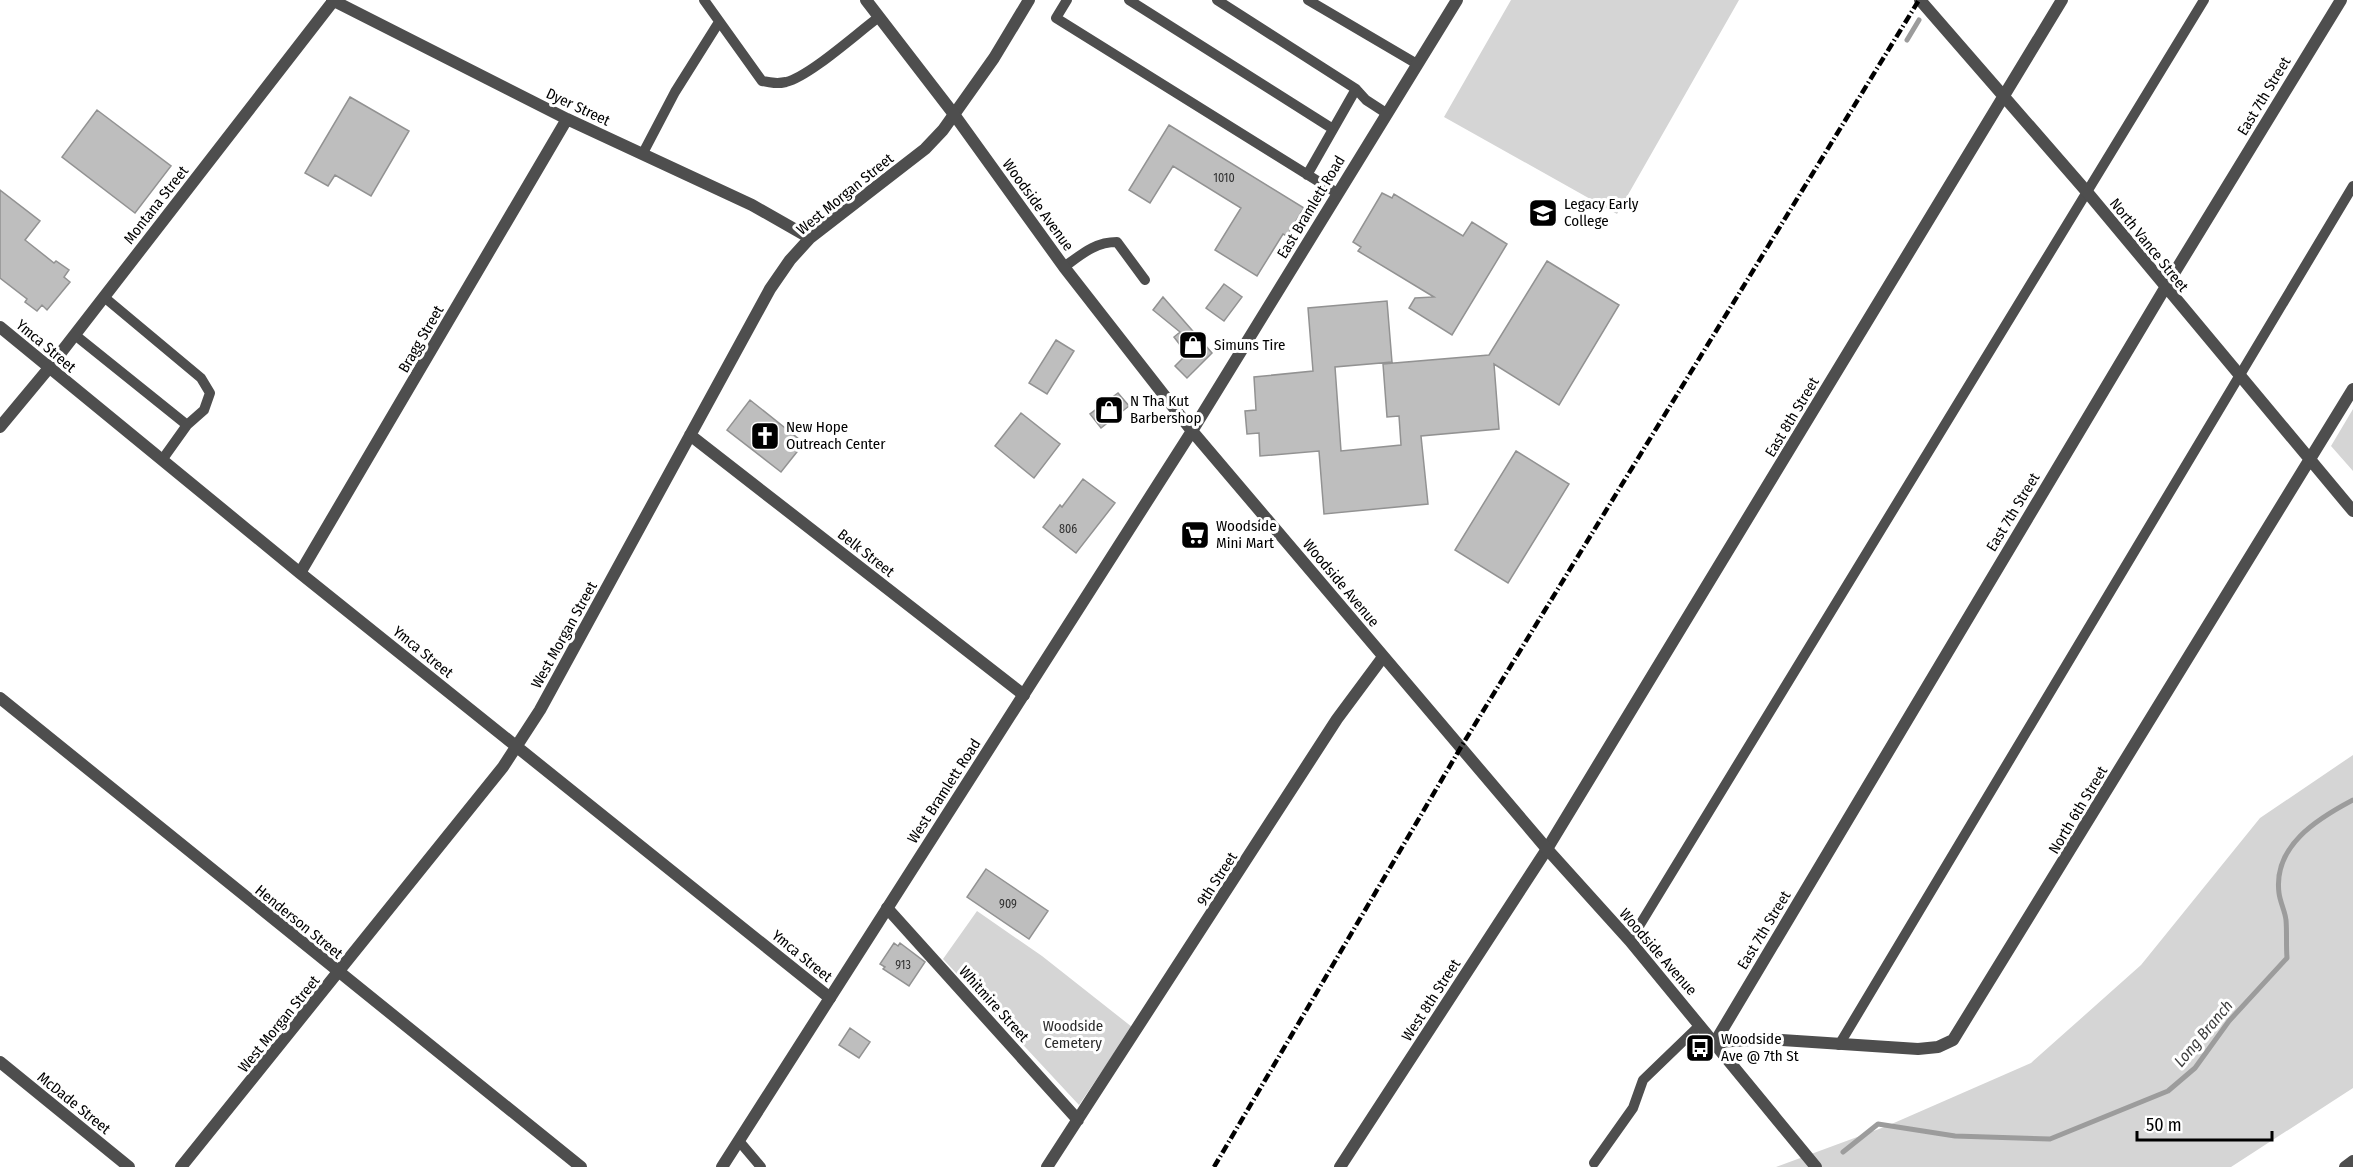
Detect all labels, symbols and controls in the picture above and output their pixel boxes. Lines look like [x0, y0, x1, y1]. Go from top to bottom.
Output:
street label: East 7th Street [2234, 53, 2294, 138]
street label: Dyer Street [543, 84, 613, 130]
street label: West Morgan Street [793, 149, 897, 239]
street label: East Bramlett Road [1273, 152, 1349, 262]
street label: Woodside Avenue [999, 156, 1077, 254]
street label: Montana Street [120, 162, 192, 248]
house number: 1010 [1213, 171, 1235, 185]
place label: Legacy Early College [1564, 195, 1639, 230]
street label: North Vance Street [2106, 195, 2192, 295]
school or university icon: Legacy Early College [1527, 197, 1559, 229]
street label: Bragg Street [395, 302, 448, 376]
street label: Ymca Street [13, 316, 80, 376]
shop icon: Simuns Tire [1177, 329, 1209, 361]
place label: Simuns Tire [1214, 336, 1285, 354]
street label: East 8th Street [1761, 374, 1823, 460]
place label: N Tha Kut Barbershop [1130, 392, 1201, 427]
shop icon: N Tha Kut Barbershop [1093, 394, 1125, 426]
place label: New Hope Outreach Center [786, 418, 886, 453]
church icon: New Hope Outreach Center [749, 420, 781, 452]
street label: East 7th Street [1983, 469, 2043, 554]
place label: Woodside Mini Mart [1216, 517, 1277, 552]
supermarket icon: Woodside Mini Mart [1179, 519, 1211, 551]
house number: 806 [1059, 522, 1077, 536]
street label: Belk Street [834, 525, 898, 581]
street label: Woodside Avenue [1299, 535, 1383, 631]
street label: West Morgan Street [527, 578, 601, 692]
street label: Ymca Street [389, 622, 457, 682]
street label: West Bramlett Road [904, 735, 984, 847]
street label: North 6th Street [2045, 763, 2111, 857]
street label: 9th Street [1193, 849, 1241, 909]
street label: Henderson Street [252, 881, 347, 963]
street label: East 7th Street [1734, 887, 1794, 972]
house number: 909 [999, 897, 1017, 911]
street label: Woodside Avenue [1615, 905, 1701, 999]
street label: Ymca Street [768, 926, 836, 986]
street label: West 8th Street [1398, 956, 1464, 1044]
house number: 913 [895, 958, 911, 972]
street label: Whitmire Street [955, 962, 1033, 1046]
street label: West Morgan Street [234, 972, 324, 1076]
water label: Long Branch [2170, 996, 2237, 1071]
park label: Woodside Cemetery [1043, 1017, 1103, 1052]
place label: Woodside Ave @ 7th St [1721, 1030, 1799, 1065]
bus stop icon: Woodside Ave @ 7th St [1684, 1032, 1716, 1064]
street label: McDade Street [34, 1068, 114, 1138]
scale bar [2137, 1104, 2272, 1142]
text: 50 m [2146, 1114, 2182, 1136]

